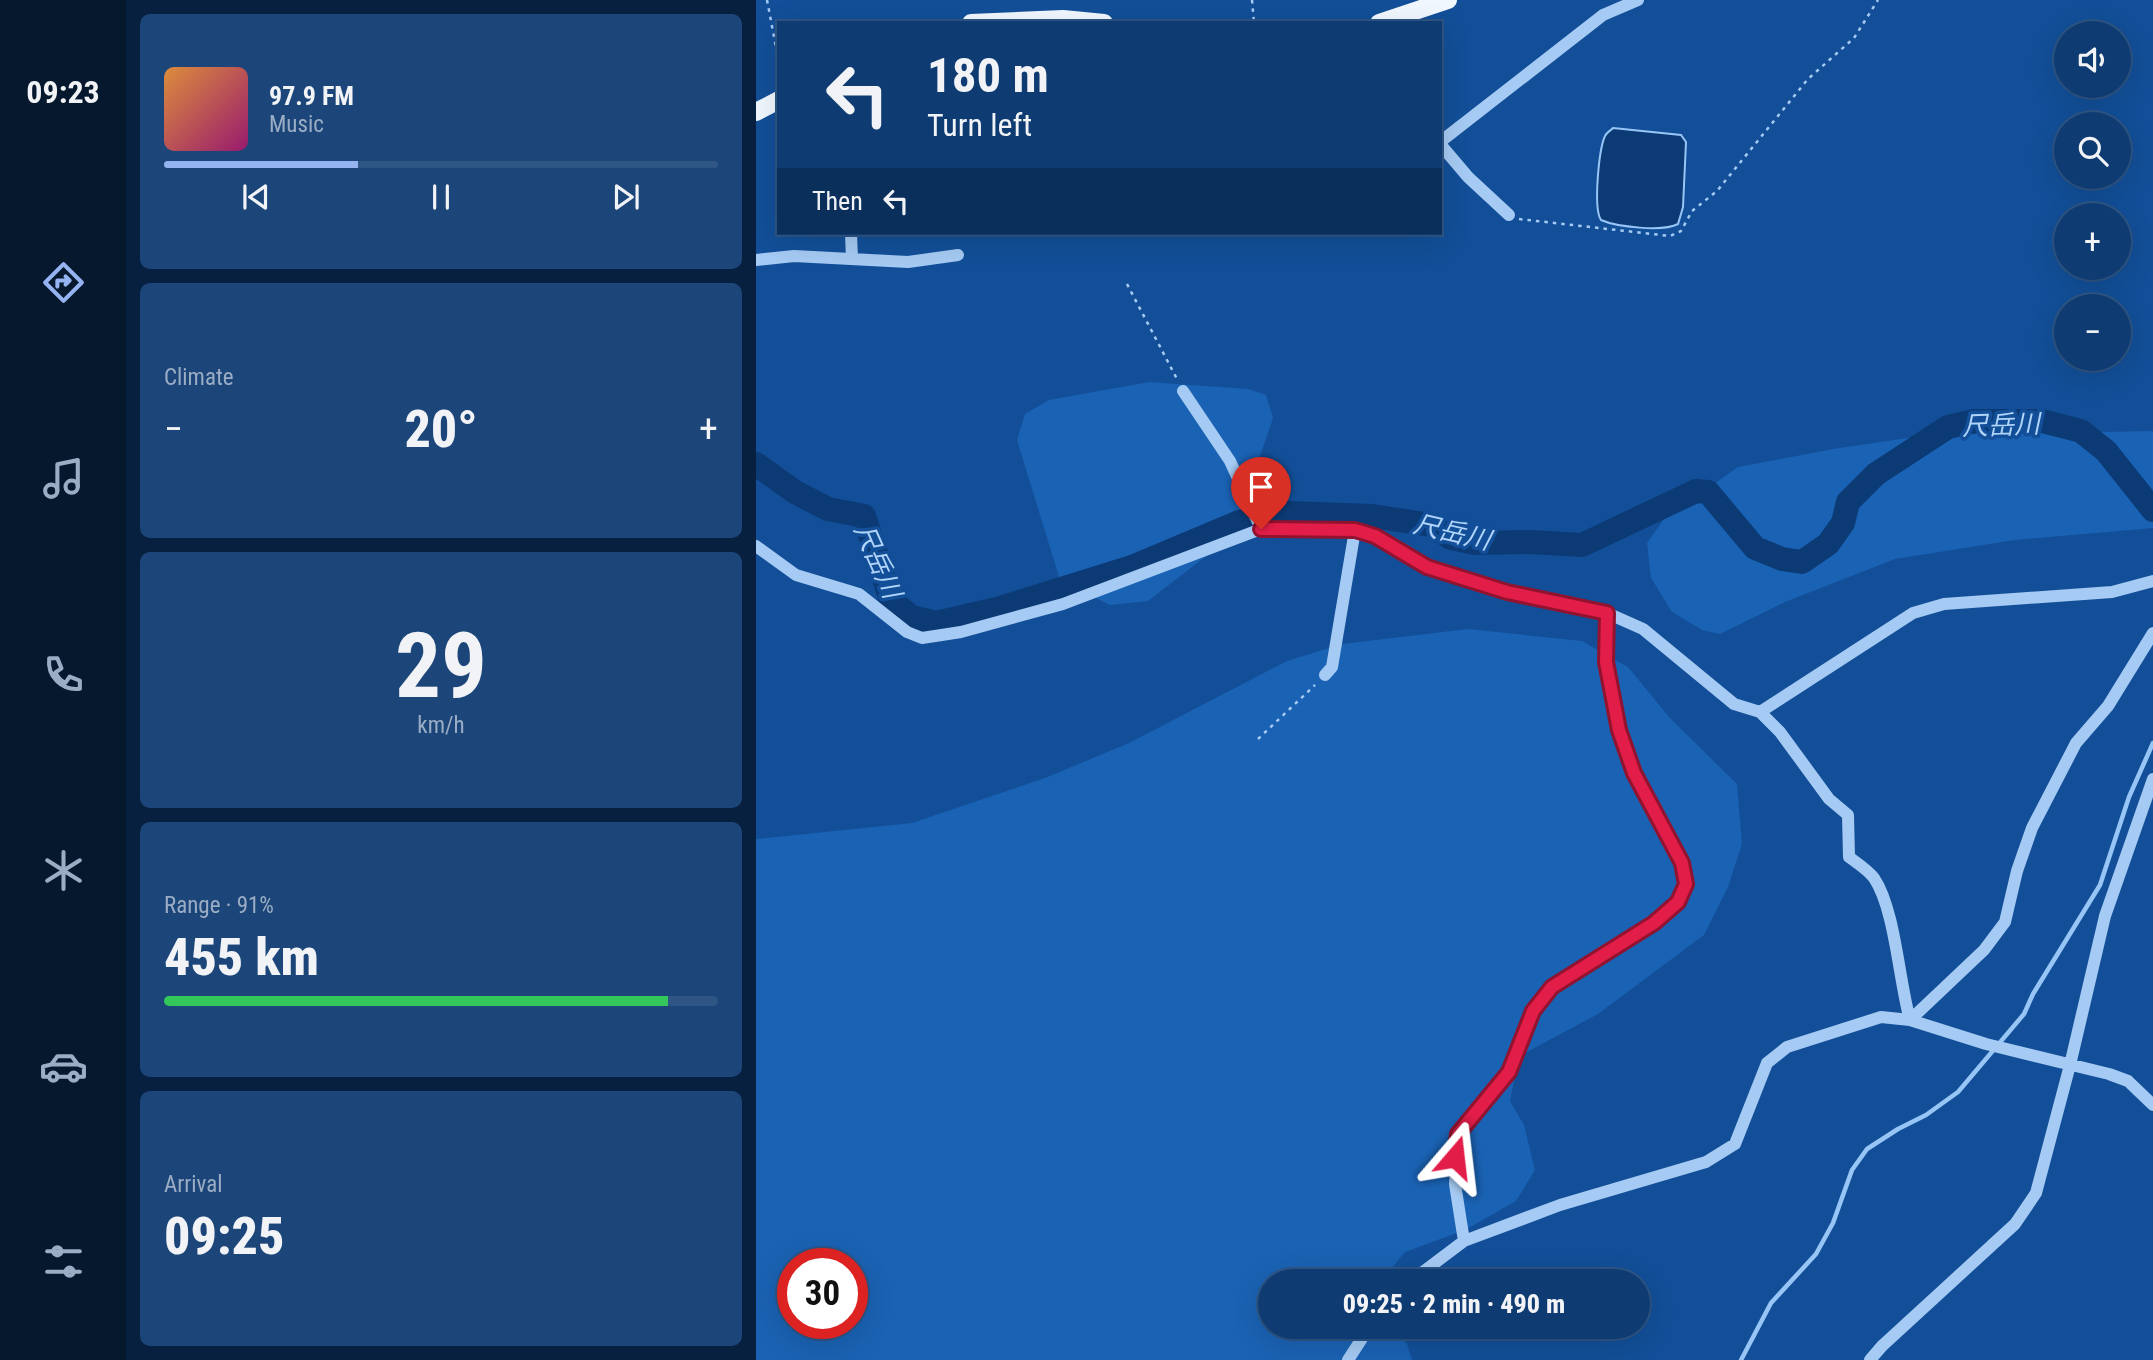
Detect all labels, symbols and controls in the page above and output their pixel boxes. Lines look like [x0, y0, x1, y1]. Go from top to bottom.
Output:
map controls [2054, 21, 2131, 371]
button: sound [2054, 21, 2131, 98]
text: 180 m [927, 47, 1049, 104]
icon: left [812, 49, 903, 140]
text: 09:23 [26, 73, 100, 111]
text: 97.9 FM [269, 81, 354, 111]
text: Turn left [927, 106, 1032, 144]
text: Music [269, 111, 324, 138]
button: search [2054, 112, 2131, 189]
icon: previous [237, 178, 275, 216]
icon: pause [422, 178, 460, 216]
icon: next [607, 178, 645, 216]
icon: left [877, 182, 915, 220]
text: Then [812, 186, 863, 216]
button: + [2054, 203, 2131, 280]
icon: directions [39, 258, 88, 307]
button: − [2054, 294, 2131, 371]
text: Climate [164, 364, 234, 391]
text: 20° [404, 399, 478, 460]
text: − [164, 407, 183, 451]
text: + [699, 407, 718, 451]
water label: 尺岳川 [1961, 409, 2043, 441]
icon: music [39, 454, 88, 503]
pin [1231, 457, 1291, 529]
icon: arrive [1242, 468, 1280, 506]
water label: 尺岳川 [1411, 509, 1496, 556]
water label: 尺岳川 [848, 519, 909, 605]
text: 29 [395, 613, 487, 719]
icon: phone [39, 650, 88, 699]
text: km/h [417, 712, 465, 739]
icon: climate [39, 846, 88, 895]
text: Range · 91% [164, 892, 274, 919]
text: 455 km [164, 927, 319, 988]
icon: car [39, 1042, 88, 1091]
position arrow [1418, 1120, 1492, 1194]
text: Arrival [164, 1171, 223, 1198]
text: 09:25 [164, 1206, 284, 1267]
icon: filters [39, 1237, 88, 1286]
speed limit sign: 30 [777, 1248, 868, 1339]
text: 09:25 · 2 min · 490 m [1343, 1289, 1565, 1319]

